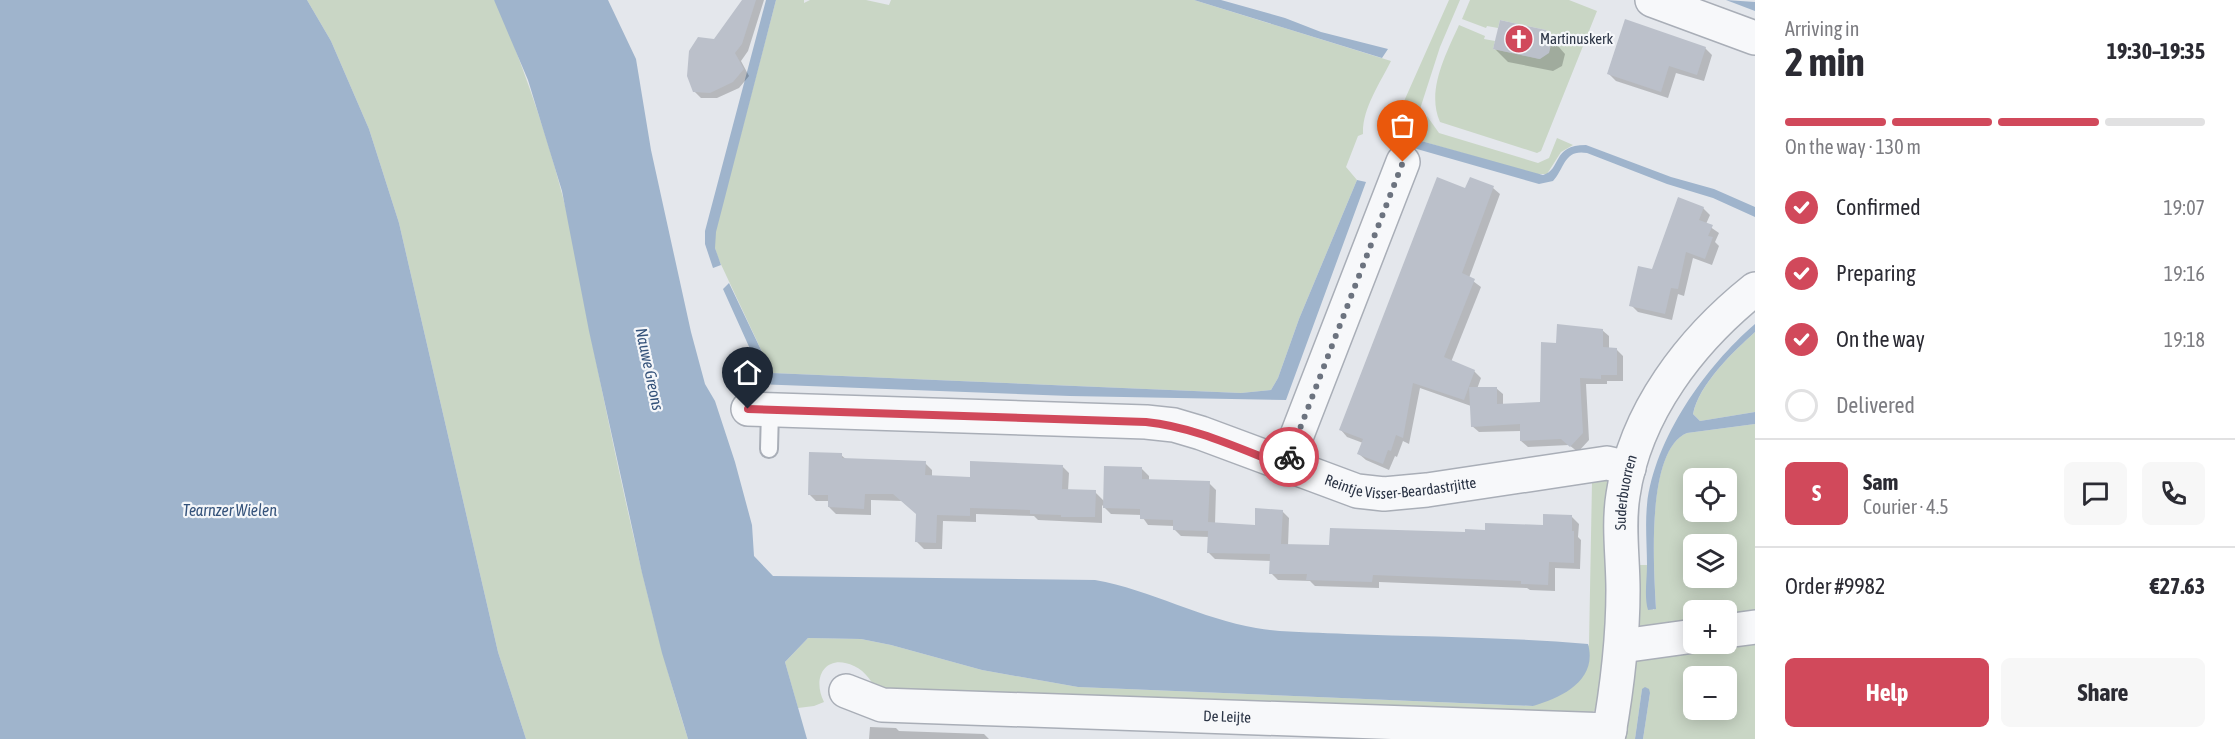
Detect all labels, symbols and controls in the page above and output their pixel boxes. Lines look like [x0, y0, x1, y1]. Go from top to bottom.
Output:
text: Arriving in [1785, 17, 1859, 40]
church icon: Martinuskerk [1503, 23, 1535, 55]
place label: Martinuskerk [1540, 30, 1613, 47]
text: 19:30–19:35 [2107, 38, 2205, 64]
text: 2 min [1785, 40, 1865, 84]
pin [1377, 100, 1428, 162]
icon: bag [1386, 109, 1419, 142]
text: On the way · 130 m [1785, 135, 1921, 158]
icon: check [1785, 191, 1818, 224]
text: Confirmed [1836, 194, 1921, 220]
text: 19:07 [2163, 196, 2205, 219]
icon: check [1785, 257, 1818, 290]
text: Preparing [1836, 260, 1916, 286]
text: 19:16 [2164, 262, 2205, 285]
icon: check [1785, 323, 1818, 356]
water label: Nauwe Greons [632, 326, 668, 412]
text: On the way [1836, 326, 1925, 352]
text: 19:18 [2164, 328, 2205, 351]
pin [722, 347, 773, 409]
icon: home [731, 356, 764, 389]
text: Delivered [1836, 392, 1915, 418]
courier [1259, 427, 1319, 487]
icon: bike [1273, 441, 1306, 474]
street label: Suderbuorren [1612, 452, 1640, 530]
button: chat [2064, 462, 2127, 525]
button: phone [2142, 462, 2205, 525]
map controls [1683, 468, 1737, 720]
button: locate [1683, 468, 1737, 522]
text: Sam [1863, 469, 1898, 495]
street label: Reintje Visser-Beardastrjitte [1322, 471, 1477, 502]
text: S [1812, 480, 1821, 506]
text: Courier · 4.5 [1863, 495, 1949, 518]
water label: Tearnzer Wielen [183, 501, 277, 519]
button: layers [1683, 534, 1737, 588]
text: Order #9982 [1785, 573, 1885, 599]
text: €27.63 [2150, 573, 2205, 599]
button: + [1683, 600, 1737, 654]
button: Help [1785, 658, 1989, 727]
button: Share [2001, 658, 2205, 727]
button: − [1683, 666, 1737, 720]
street label: De Leijte [1203, 707, 1252, 726]

